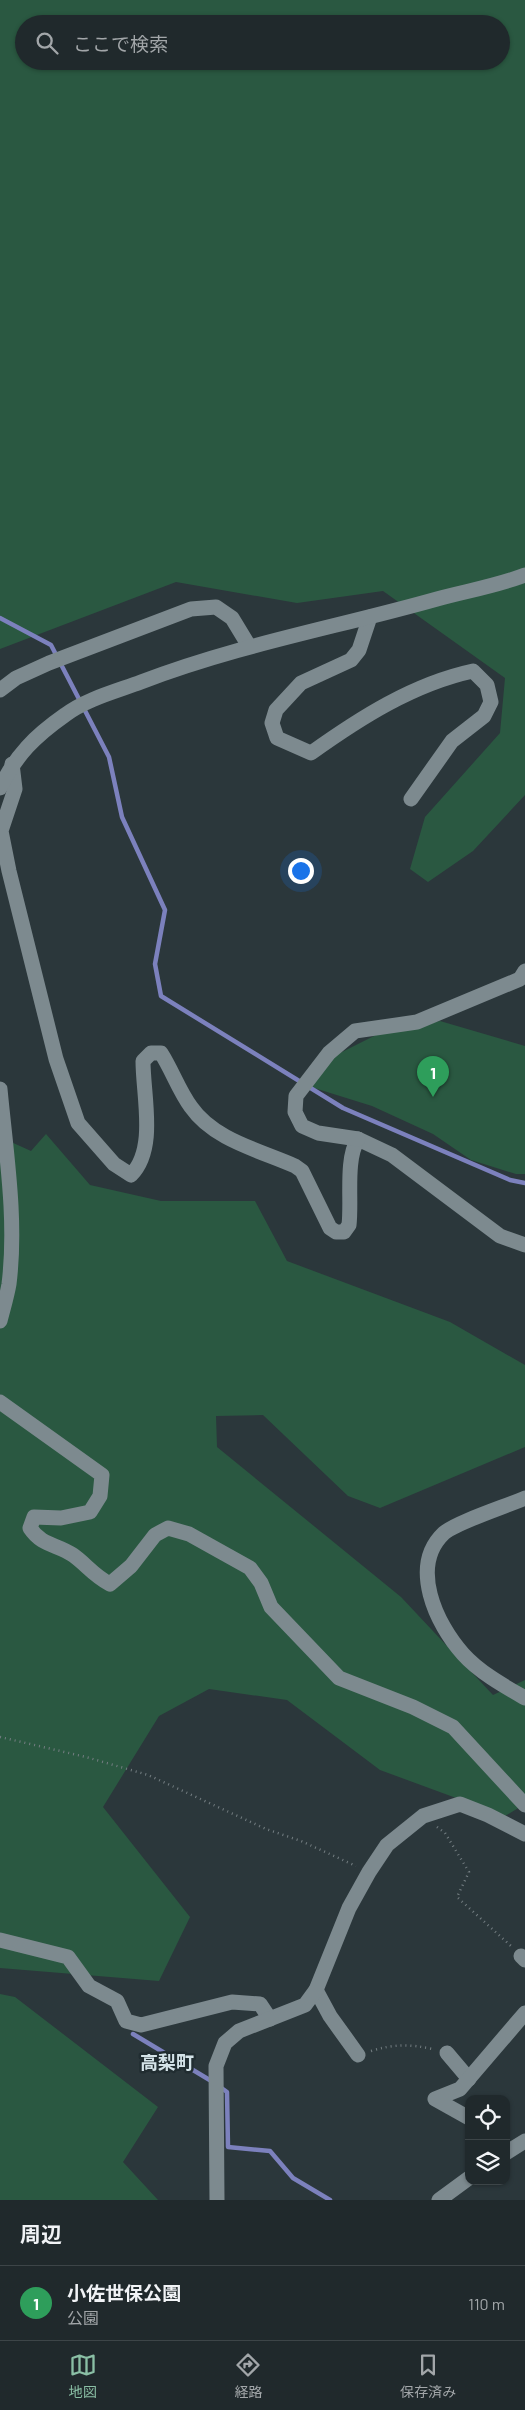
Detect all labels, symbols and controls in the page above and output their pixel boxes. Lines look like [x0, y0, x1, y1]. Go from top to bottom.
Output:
search box [15, 15, 510, 70]
icon: search [33, 29, 61, 57]
text: ここで検索 [73, 32, 168, 55]
your location [288, 858, 314, 884]
pin: 1 [417, 1056, 449, 1097]
district label: 高梨町 [140, 2051, 194, 2073]
map controls [465, 2095, 510, 2185]
button: locate [465, 2095, 510, 2140]
button: layers [465, 2140, 510, 2185]
text: 周辺 [20, 2221, 62, 2246]
text: 小佐世保公園 [67, 2281, 181, 2304]
text: 1 [33, 2294, 39, 2313]
text: 110 m [468, 2294, 505, 2313]
text: 公園 [67, 2308, 99, 2327]
tab: 地図 [69, 2351, 97, 2401]
tab: 経路 [234, 2351, 262, 2401]
tab: 保存済み [400, 2351, 456, 2401]

